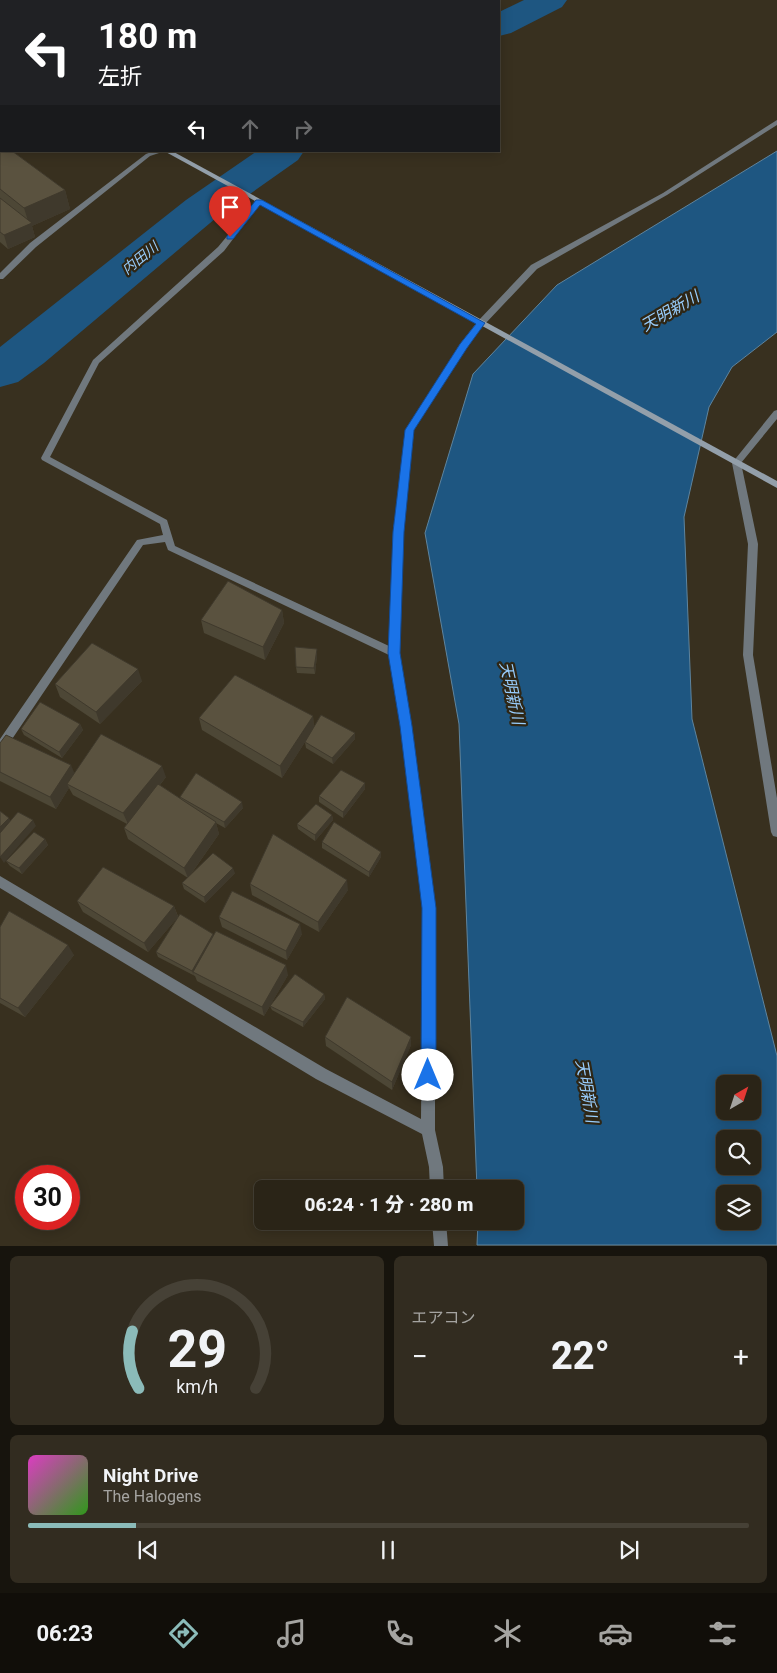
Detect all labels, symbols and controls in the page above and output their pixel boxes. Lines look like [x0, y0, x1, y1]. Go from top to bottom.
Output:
text: 180 m [98, 16, 197, 57]
icon: left [15, 20, 80, 85]
text: 左折 [98, 64, 142, 89]
icon: left [183, 115, 211, 143]
icon: ahead [236, 115, 264, 143]
icon: right [289, 115, 317, 143]
pin [209, 186, 251, 237]
icon: arrive [216, 193, 244, 221]
water label: 内田川 [119, 237, 163, 277]
water label: 天明新川 [638, 286, 704, 335]
water label: 天明新川 [496, 660, 528, 728]
position arrow [401, 1048, 453, 1100]
water label: 天明新川 [572, 1058, 602, 1126]
north arrow [716, 1075, 761, 1120]
map controls [716, 1075, 761, 1230]
button: search [716, 1130, 761, 1175]
speed limit sign: 30 [15, 1165, 80, 1230]
button: layers [716, 1185, 761, 1230]
text: 06:24 · 1 分 · 280 m [305, 1193, 473, 1216]
text: エアコン [412, 1308, 476, 1327]
text: 29 [167, 1319, 227, 1380]
text: 22° [551, 1334, 610, 1378]
text: − [412, 1340, 428, 1373]
text: + [733, 1340, 749, 1373]
text: km/h [176, 1376, 218, 1397]
text: Night Drive [103, 1464, 198, 1487]
text: The Halogens [103, 1487, 202, 1506]
icon: previous [134, 1536, 162, 1564]
icon: pause [374, 1536, 402, 1564]
icon: next [615, 1536, 643, 1564]
icon: directions [166, 1616, 201, 1651]
icon: music [274, 1616, 309, 1651]
icon: phone [382, 1616, 417, 1651]
icon: climate [490, 1616, 525, 1651]
icon: car [598, 1616, 633, 1651]
icon: filters [705, 1616, 740, 1651]
text: 06:23 [36, 1621, 93, 1646]

